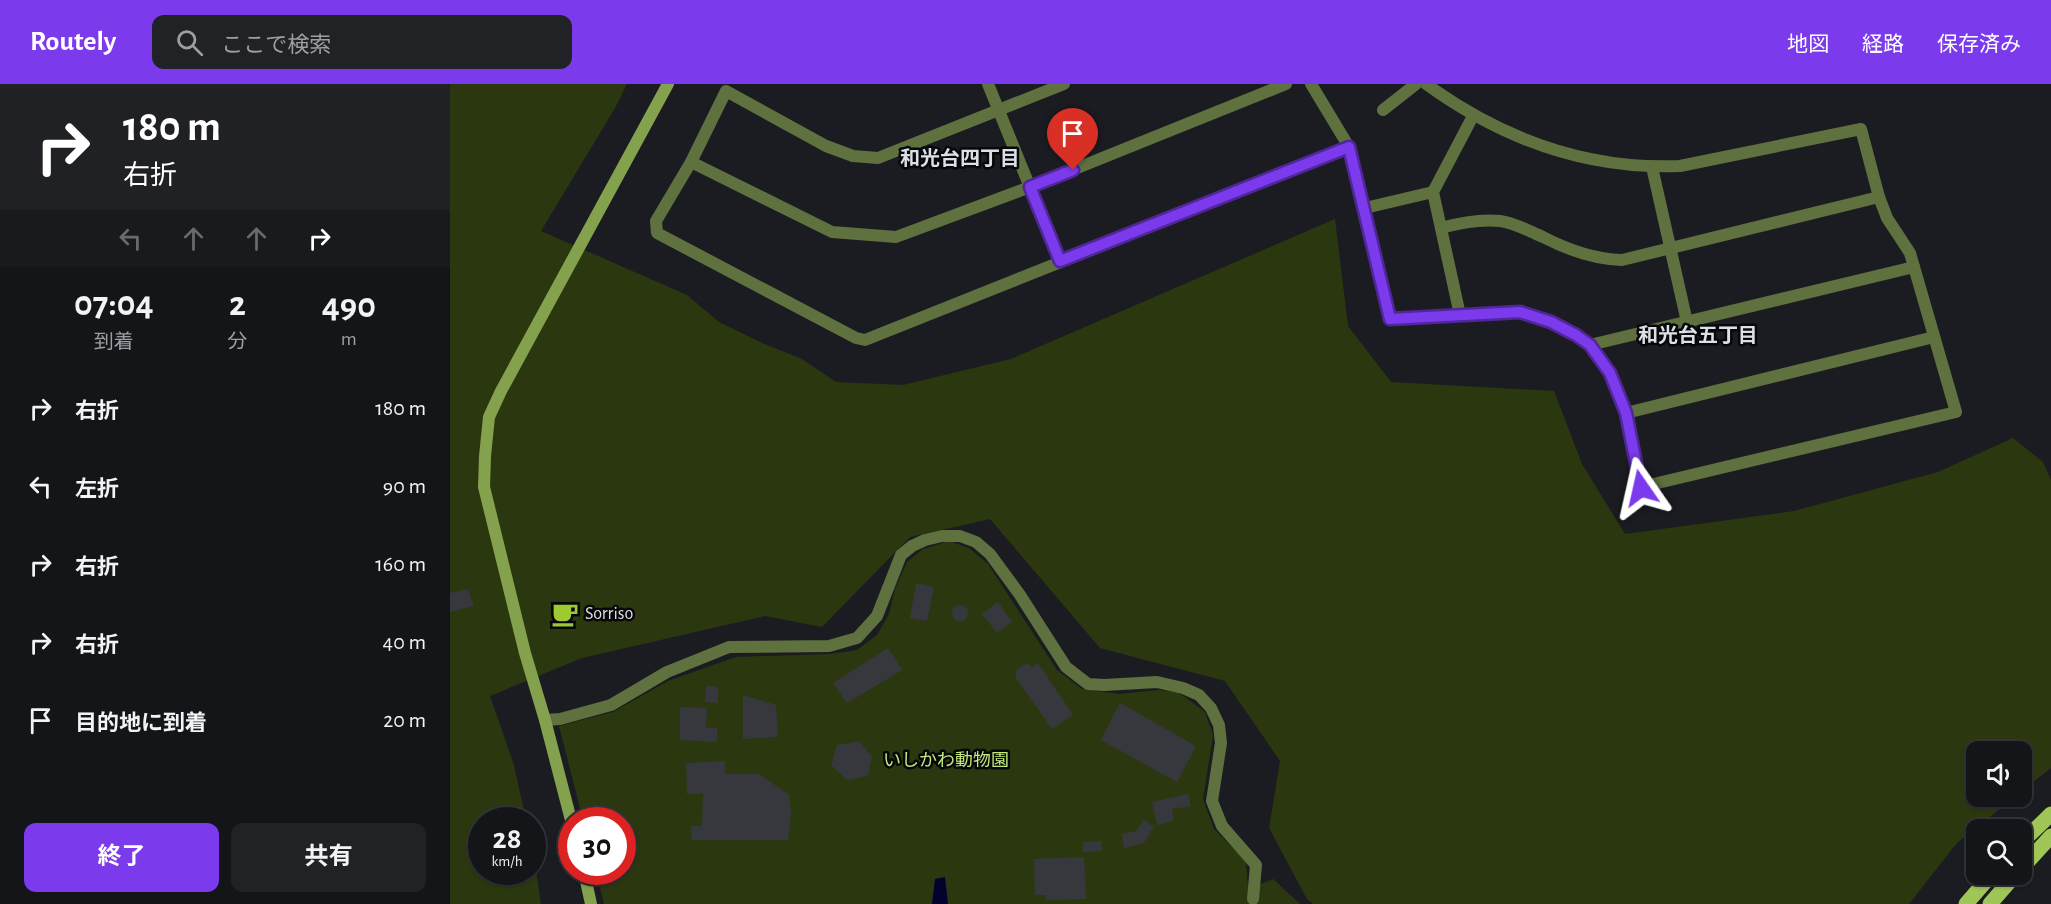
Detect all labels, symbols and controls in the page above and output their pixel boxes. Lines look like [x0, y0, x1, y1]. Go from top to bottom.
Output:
search box [152, 15, 572, 69]
icon: search [173, 26, 206, 59]
text: Routely [30, 28, 116, 56]
text: ここで検索 [221, 34, 331, 56]
text: 地図 [1787, 34, 1829, 55]
text: 経路 [1862, 34, 1904, 55]
text: 保存済み [1937, 34, 2021, 55]
text: 180 m [123, 106, 221, 148]
icon: right [24, 108, 102, 186]
pin [1047, 108, 1098, 170]
icon: arrive [1056, 117, 1089, 150]
district label: 和光台四丁目 [900, 148, 1020, 169]
text: 右折 [123, 162, 177, 189]
icon: left [114, 222, 147, 255]
icon: ahead [177, 222, 210, 255]
icon: ahead [240, 222, 273, 255]
icon: right [303, 222, 336, 255]
text: 07:04 [74, 286, 154, 322]
text: 2 [229, 286, 246, 322]
text: 490 [322, 288, 376, 324]
district label: 和光台五丁目 [1638, 325, 1758, 346]
text: m [341, 329, 357, 349]
text: 到着 [94, 332, 134, 352]
text: 分 [228, 332, 248, 352]
icon: right [24, 392, 57, 425]
text: 180 m [375, 397, 426, 419]
text: 右折 [75, 400, 119, 422]
position arrow [1609, 456, 1673, 520]
icon: left [24, 470, 57, 503]
text: 90 m [383, 475, 426, 497]
text: 左折 [75, 478, 119, 500]
icon: right [24, 548, 57, 581]
text: 160 m [375, 553, 426, 575]
text: 右折 [75, 556, 119, 578]
cafe icon: Sorriso [550, 599, 580, 629]
place label: Sorriso [585, 605, 633, 623]
icon: right [24, 626, 57, 659]
text: 40 m [383, 631, 426, 653]
text: 右折 [75, 634, 119, 656]
icon: arrive [24, 704, 57, 737]
text: 20 m [383, 709, 426, 731]
text: 目的地に到着 [75, 712, 207, 734]
map controls [1966, 741, 2032, 885]
button: sound [1966, 741, 2032, 807]
park label: いしかわ動物園 [883, 750, 1009, 770]
speed limit sign: 30 [558, 807, 636, 885]
button: search [1966, 819, 2032, 885]
button: 終了 [24, 823, 219, 892]
button: 共有 [231, 823, 426, 892]
text: 28 [493, 824, 521, 854]
text: km/h [492, 854, 522, 869]

